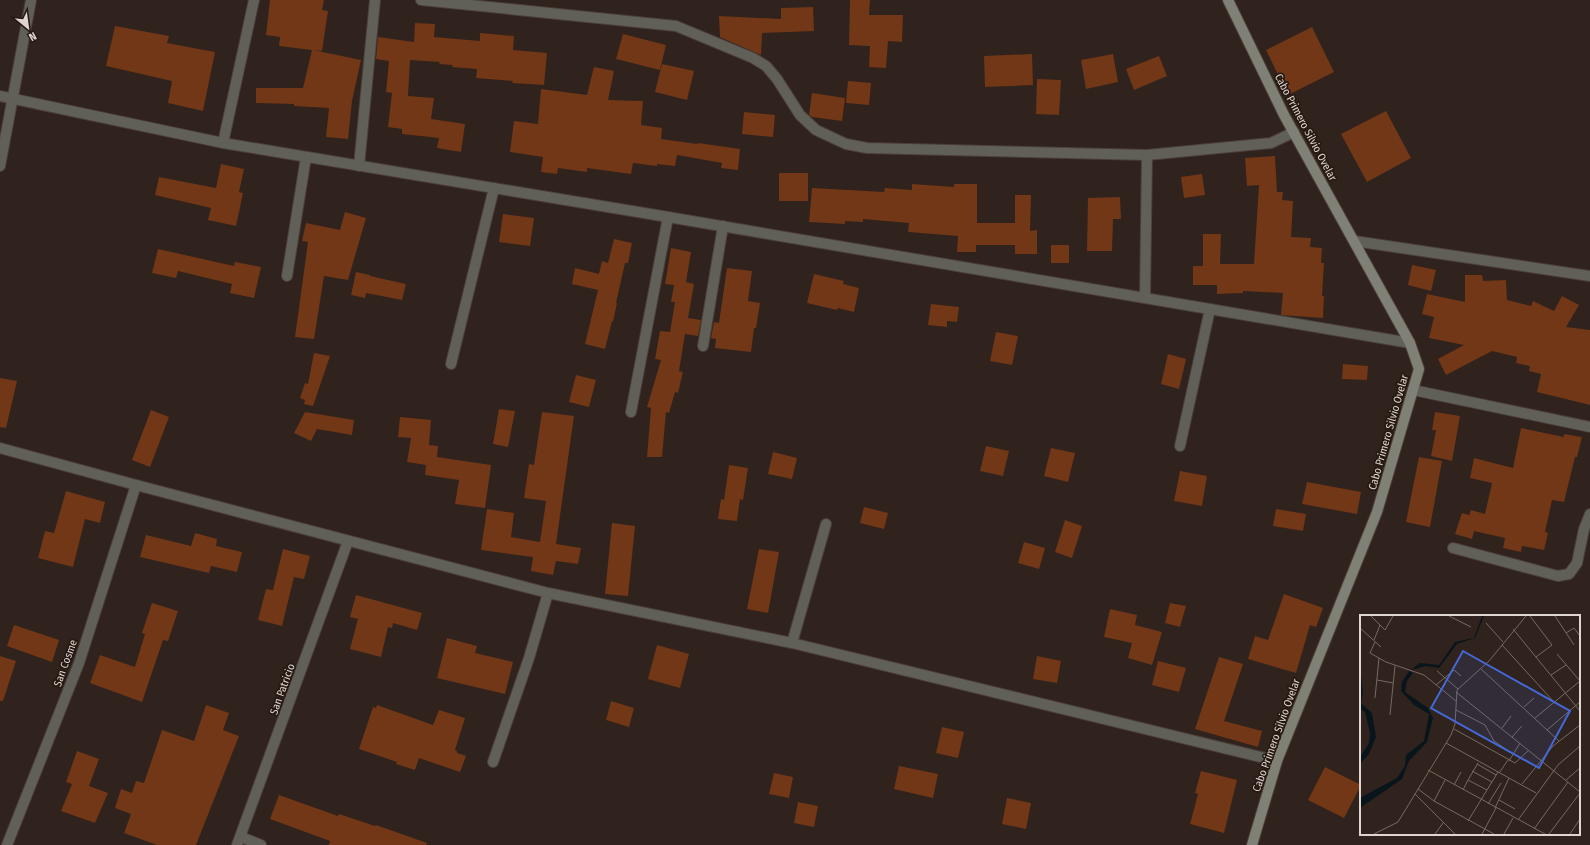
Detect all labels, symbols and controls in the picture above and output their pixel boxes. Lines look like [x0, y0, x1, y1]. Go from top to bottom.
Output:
north arrow [8, 8, 48, 48]
text: N [27, 29, 39, 44]
street label: Cabo Primero Silvio Ovelar [1272, 71, 1339, 183]
street label: Cabo Primero Silvio Ovelar [1366, 373, 1411, 491]
inset map [1360, 615, 1580, 835]
street label: San Cosme [51, 638, 80, 688]
street label: San Patricio [267, 662, 298, 716]
street label: Cabo Primero Silvio Ovelar [1250, 677, 1303, 793]

